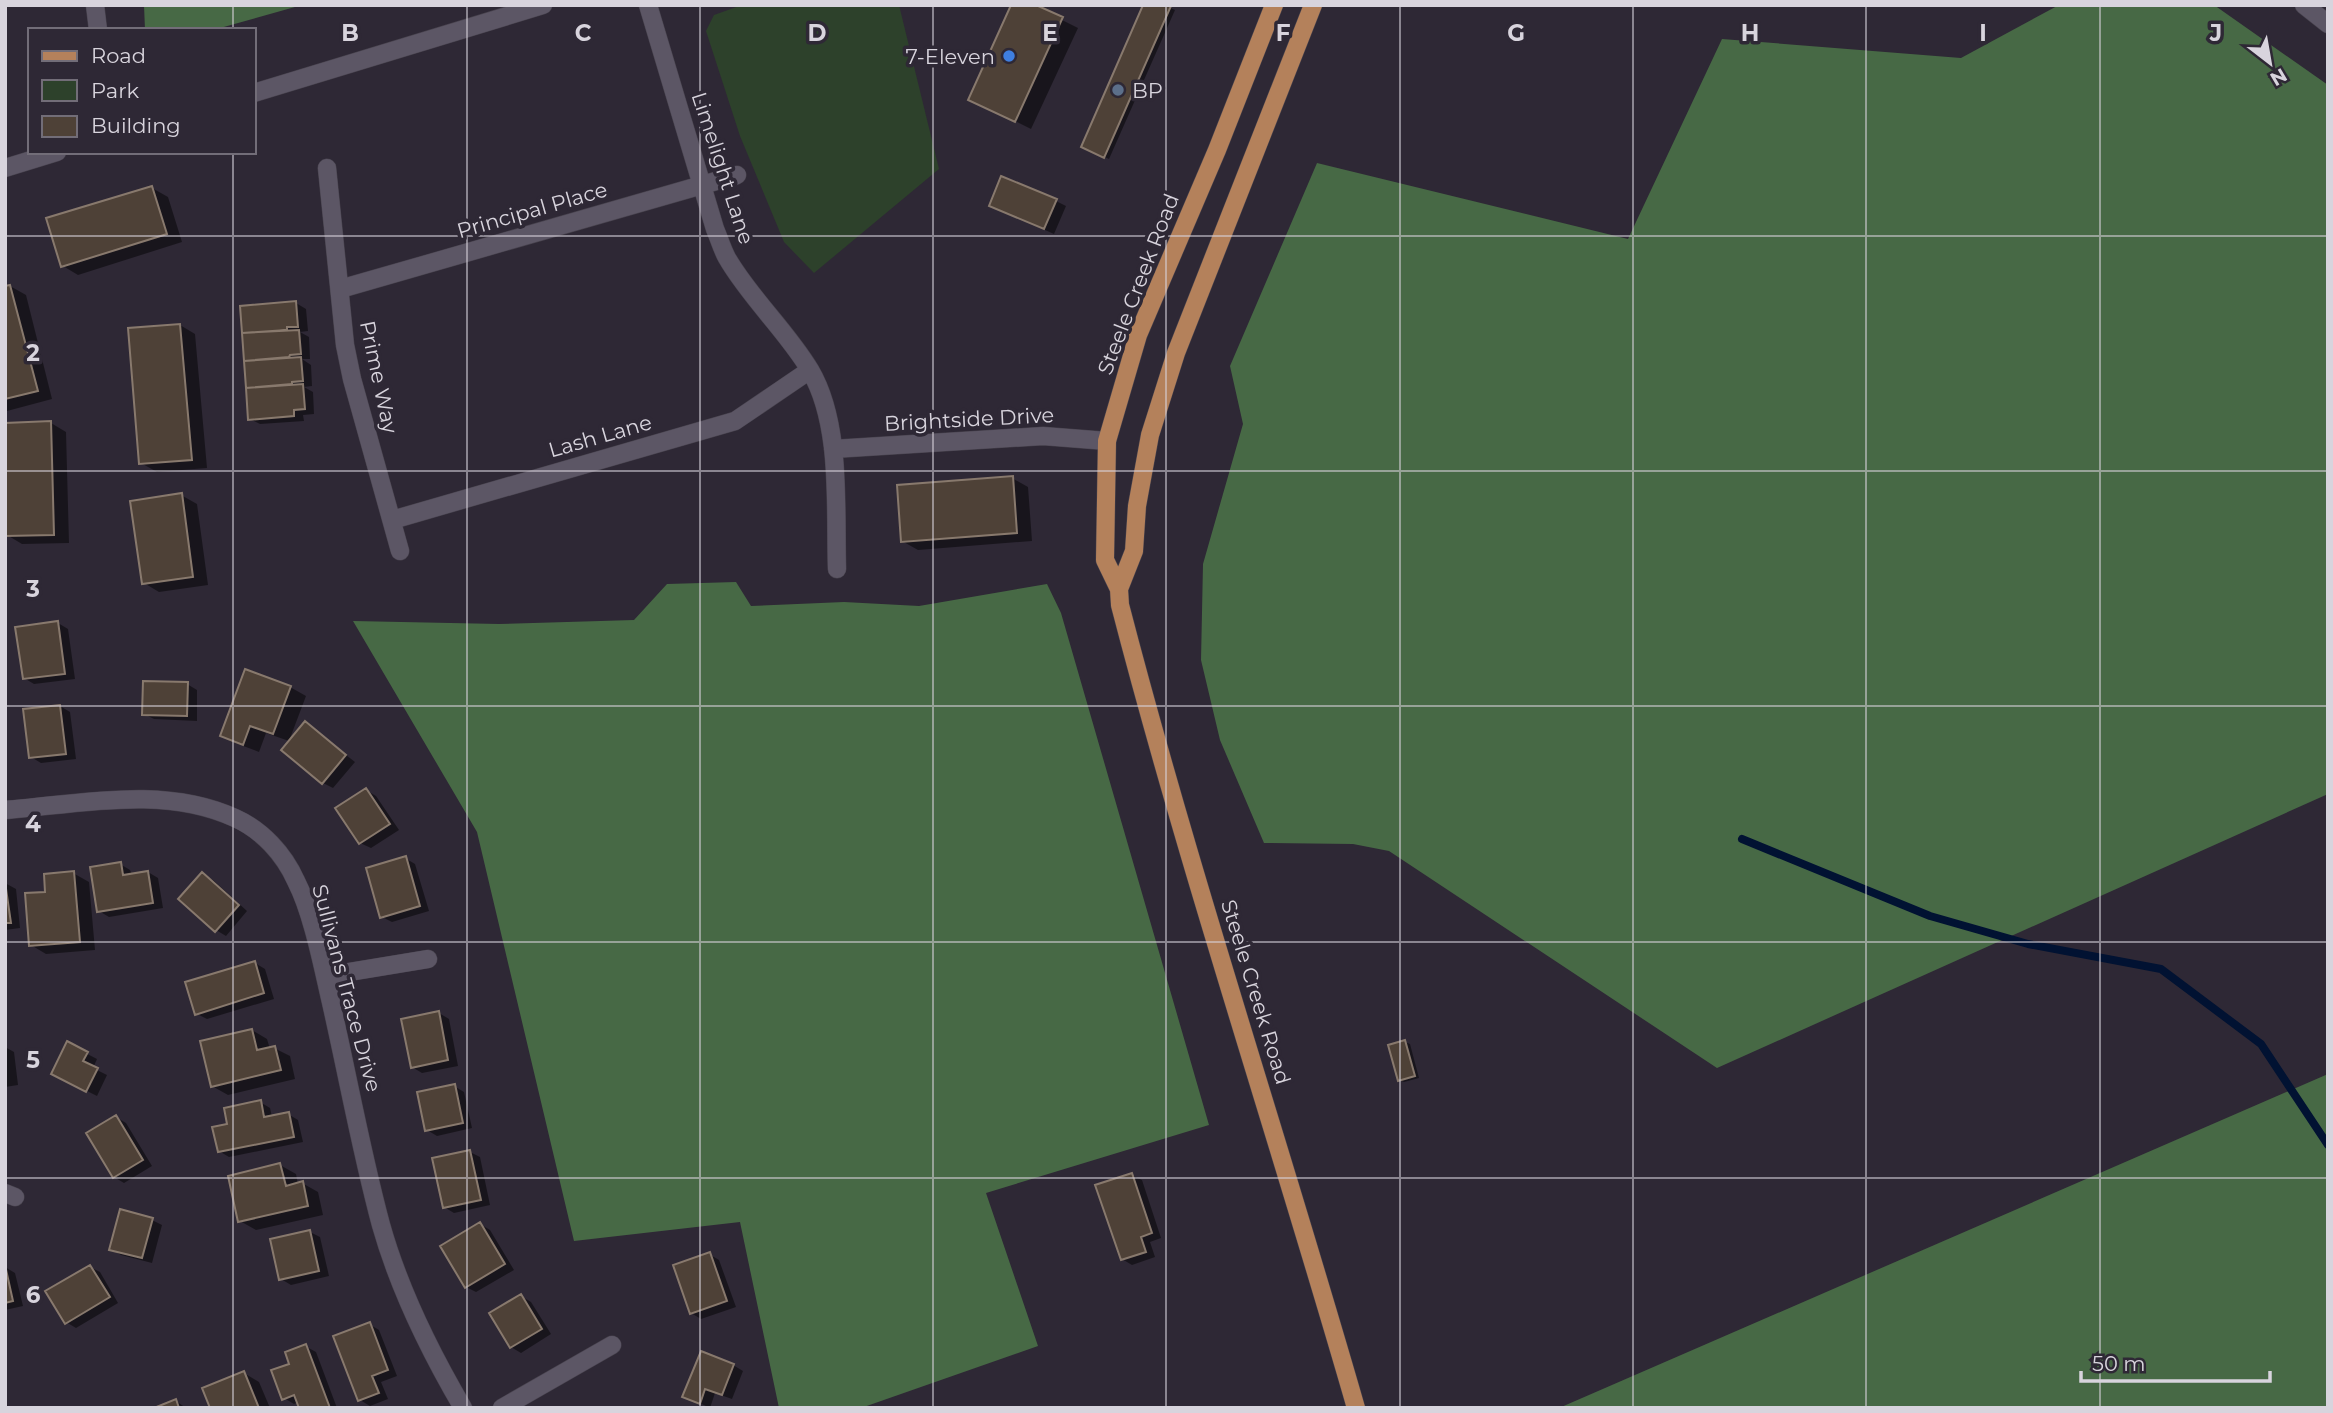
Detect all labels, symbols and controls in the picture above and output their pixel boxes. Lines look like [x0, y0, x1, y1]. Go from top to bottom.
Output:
text: B [341, 19, 359, 47]
text: C [575, 19, 592, 47]
text: D [808, 19, 827, 47]
text: E [1042, 19, 1058, 47]
text: F [1276, 19, 1291, 47]
text: G [1507, 19, 1525, 47]
text: H [1741, 19, 1759, 47]
text: I [1979, 19, 1987, 47]
text: J [2209, 19, 2222, 47]
legend [28, 28, 256, 154]
north arrow [2235, 28, 2305, 98]
text: Road [91, 43, 146, 68]
place label: 7-Eleven [906, 44, 995, 69]
marker: 7-Eleven [1001, 48, 1017, 64]
text: N [2266, 63, 2291, 91]
text: Park [91, 78, 139, 103]
place label: BP [1132, 78, 1163, 103]
marker: BP [1110, 82, 1126, 98]
street label: Limelight Lane [687, 89, 759, 247]
text: Building [91, 113, 181, 138]
street label: Principal Place [454, 177, 610, 243]
street label: Steele Creek Road [1092, 190, 1184, 378]
street label: Prime Way [355, 318, 403, 436]
text: 2 [26, 339, 40, 367]
street label: Brightside Drive [883, 402, 1055, 436]
street label: Lash Lane [545, 409, 655, 463]
text: 3 [25, 575, 40, 603]
text: 4 [25, 810, 41, 838]
street label: Sullivans Trace Drive [307, 881, 387, 1095]
street label: Steele Creek Road [1216, 897, 1296, 1087]
text: 5 [26, 1046, 40, 1074]
text: 6 [26, 1281, 41, 1309]
scale bar [2081, 1340, 2270, 1384]
text: 50 m [2092, 1351, 2146, 1376]

